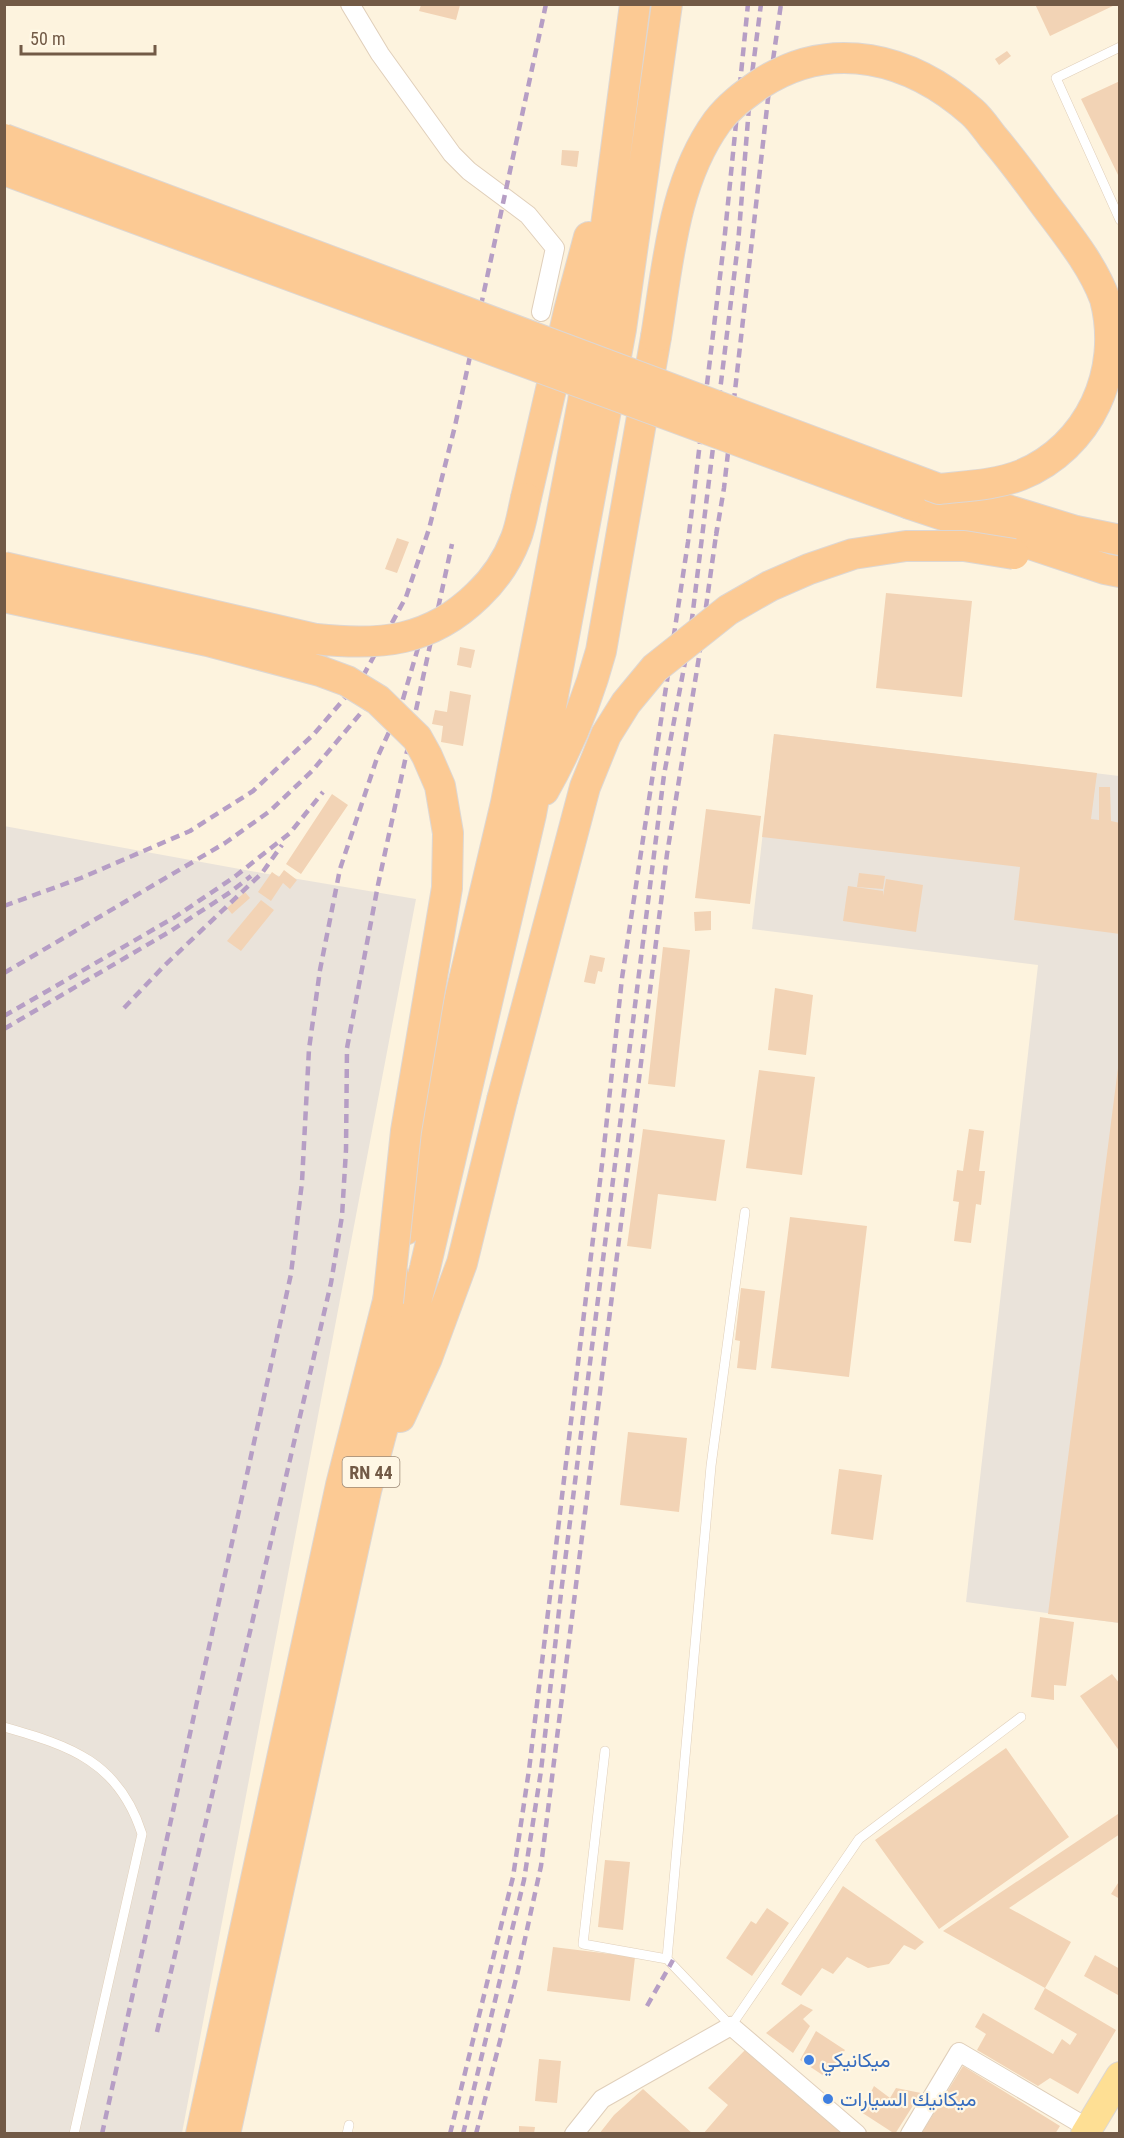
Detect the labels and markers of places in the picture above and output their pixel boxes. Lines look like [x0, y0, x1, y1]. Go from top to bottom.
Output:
place label: ميكانيكي [821, 2048, 891, 2077]
marker: ميكانيكي [802, 2053, 816, 2067]
place label: ميكانيك السيارات [840, 2087, 977, 2112]
marker: ميكانيك السيارات [821, 2092, 835, 2106]

